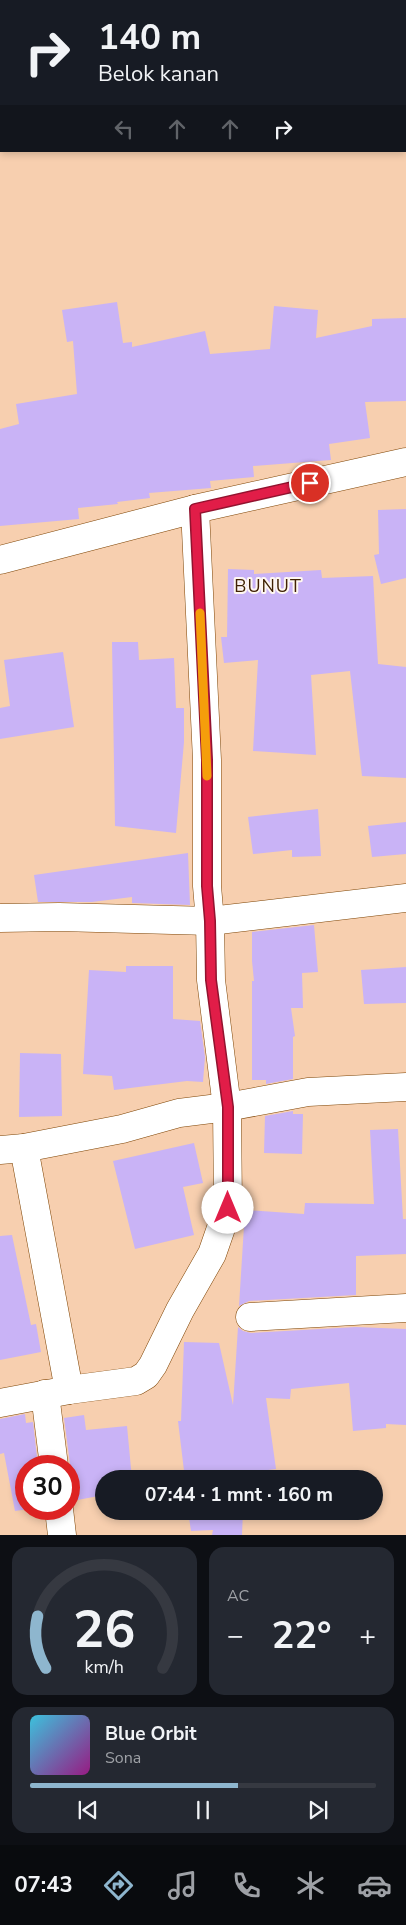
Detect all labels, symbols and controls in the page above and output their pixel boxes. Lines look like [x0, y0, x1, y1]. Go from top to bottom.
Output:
text: 140 m [98, 14, 201, 61]
icon: right [15, 20, 80, 85]
text: Belok kanan [98, 59, 219, 89]
icon: left [110, 115, 138, 143]
icon: ahead [163, 115, 191, 143]
icon: ahead [216, 115, 244, 143]
icon: right [269, 115, 297, 143]
pin [289, 462, 331, 504]
icon: arrive [296, 469, 324, 497]
district label: BUNUT [234, 574, 302, 598]
position arrow [201, 1181, 253, 1233]
speed limit sign: 30 [15, 1455, 80, 1520]
text: 07:44 · 1 mnt · 160 m [145, 1482, 333, 1508]
text: AC [227, 1585, 249, 1607]
text: 26 [73, 1594, 136, 1665]
text: 22° [271, 1610, 332, 1661]
text: − [227, 1617, 244, 1655]
text: + [359, 1617, 376, 1655]
text: km/h [85, 1655, 124, 1679]
text: Blue Orbit [105, 1721, 196, 1747]
text: Sona [105, 1747, 141, 1769]
icon: previous [74, 1796, 102, 1824]
icon: pause [189, 1796, 217, 1824]
icon: next [304, 1796, 332, 1824]
icon: directions [101, 1868, 136, 1903]
icon: music [165, 1868, 200, 1903]
icon: phone [229, 1868, 264, 1903]
icon: climate [293, 1868, 328, 1903]
icon: car [357, 1868, 392, 1903]
text: 07:43 [14, 1870, 73, 1900]

